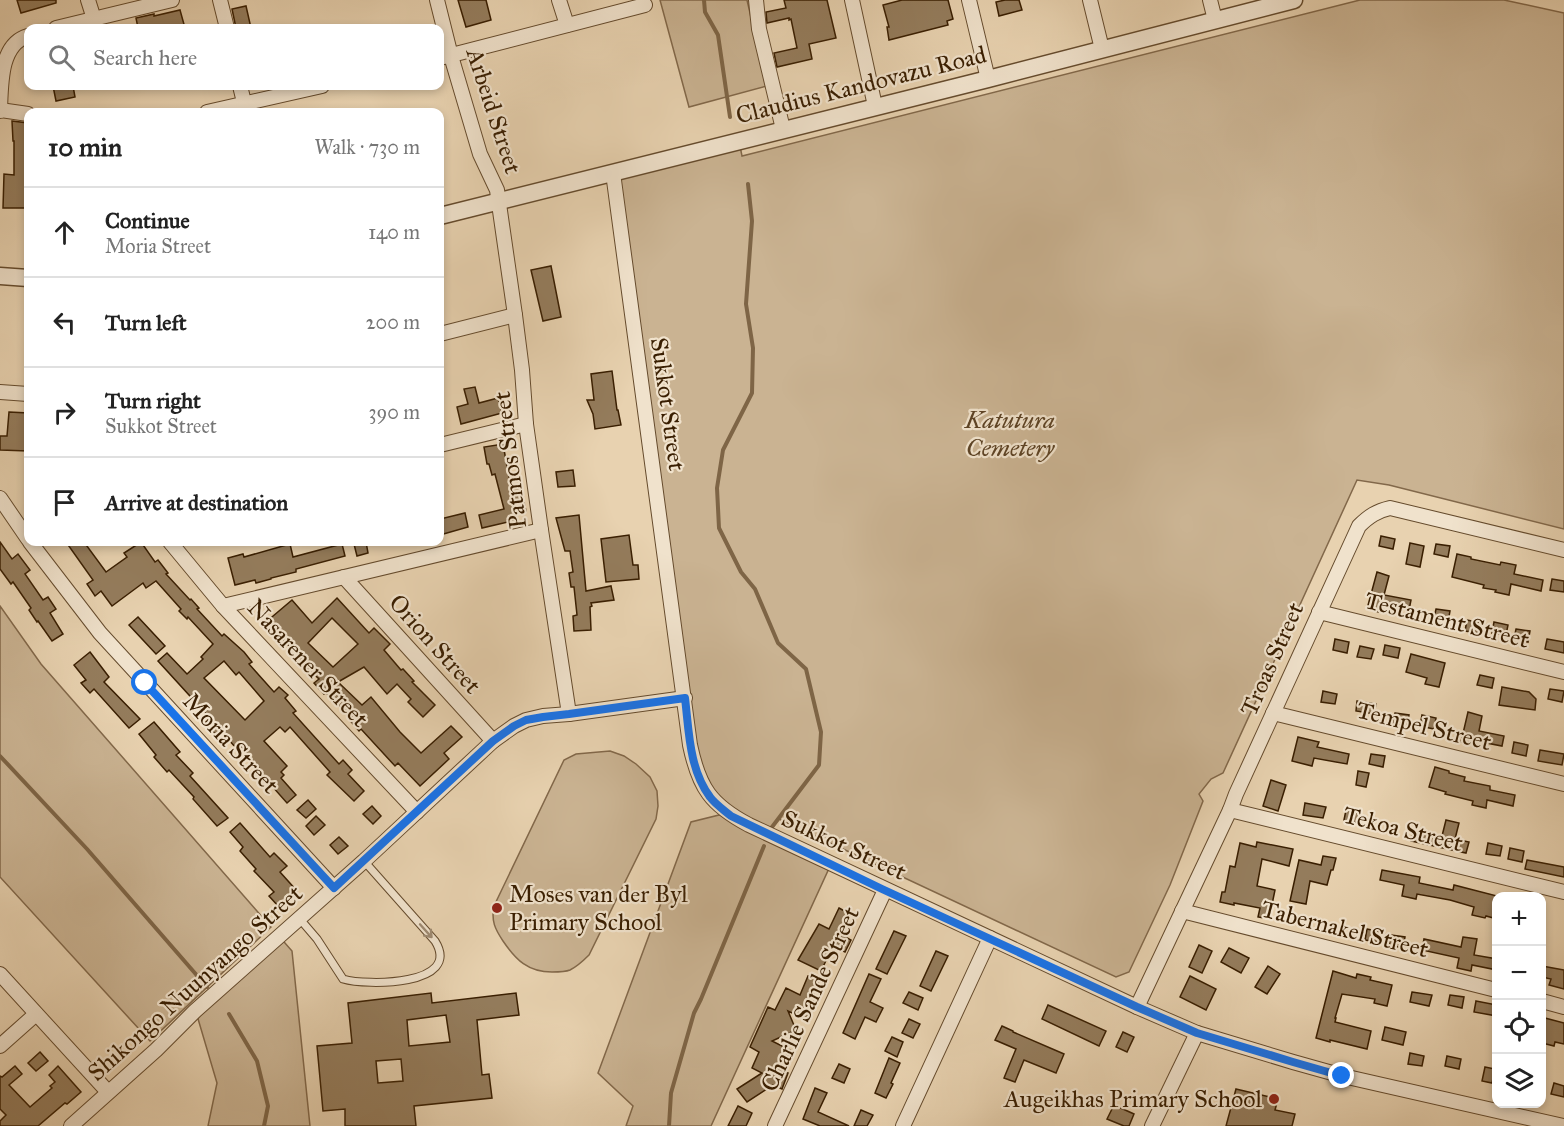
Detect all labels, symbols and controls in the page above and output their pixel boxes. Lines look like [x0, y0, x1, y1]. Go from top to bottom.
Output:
search box [24, 24, 444, 90]
street label: Claudius Kandovazu Road [733, 39, 989, 131]
icon: search [45, 41, 78, 74]
text: Search here [93, 44, 197, 71]
street label: Arbeid Street [459, 44, 529, 178]
text: 10 min [48, 131, 122, 163]
text: Walk · 730 m [314, 135, 420, 159]
text: Continue [105, 207, 190, 234]
icon: ahead [48, 216, 81, 249]
text: 140 m [368, 220, 420, 244]
text: Moria Street [105, 234, 211, 258]
icon: left [48, 306, 81, 339]
text: Turn left [105, 309, 187, 336]
text: 200 m [366, 310, 420, 334]
street label: Sukkot Street [644, 335, 692, 473]
text: Turn right [105, 387, 201, 414]
street label: Patmos Street [487, 389, 533, 530]
icon: right [48, 396, 81, 429]
text: 390 m [369, 400, 420, 424]
park label: Katutura Cemetery [964, 405, 1055, 463]
text: Sukkot Street [105, 414, 217, 438]
icon: arrive [48, 486, 81, 519]
text: Arrive at destination [105, 489, 288, 516]
street label: Testament Street [1362, 585, 1533, 655]
street label: Orion Street [382, 588, 488, 700]
street label: Nasarener Street [241, 593, 375, 734]
street label: Troas Street [1234, 597, 1310, 720]
route start [131, 669, 157, 695]
street label: Moria Street [177, 686, 286, 800]
street label: Tempel Street [1353, 695, 1495, 757]
street label: Tekoa Street [1340, 800, 1467, 858]
street label: Sukkot Street [777, 803, 912, 887]
street label: Shikongo Nuunyango Street [81, 878, 309, 1088]
place label: Moses van der Byl Primary School [509, 879, 688, 937]
map controls [1492, 892, 1546, 1108]
button: + [1492, 892, 1546, 946]
street label: Tabernakel Street [1258, 894, 1432, 964]
marker: Moses van der Byl Primary School [490, 901, 504, 915]
street label: Charlie Sande Street [754, 901, 866, 1096]
one-way arrow [419, 924, 433, 939]
button: − [1492, 946, 1546, 1000]
button: locate [1492, 1000, 1546, 1054]
button: layers [1492, 1054, 1546, 1108]
route end [1328, 1062, 1354, 1088]
place label: Augeikhas Primary School [1003, 1084, 1263, 1114]
marker: Augeikhas Primary School [1267, 1092, 1281, 1106]

